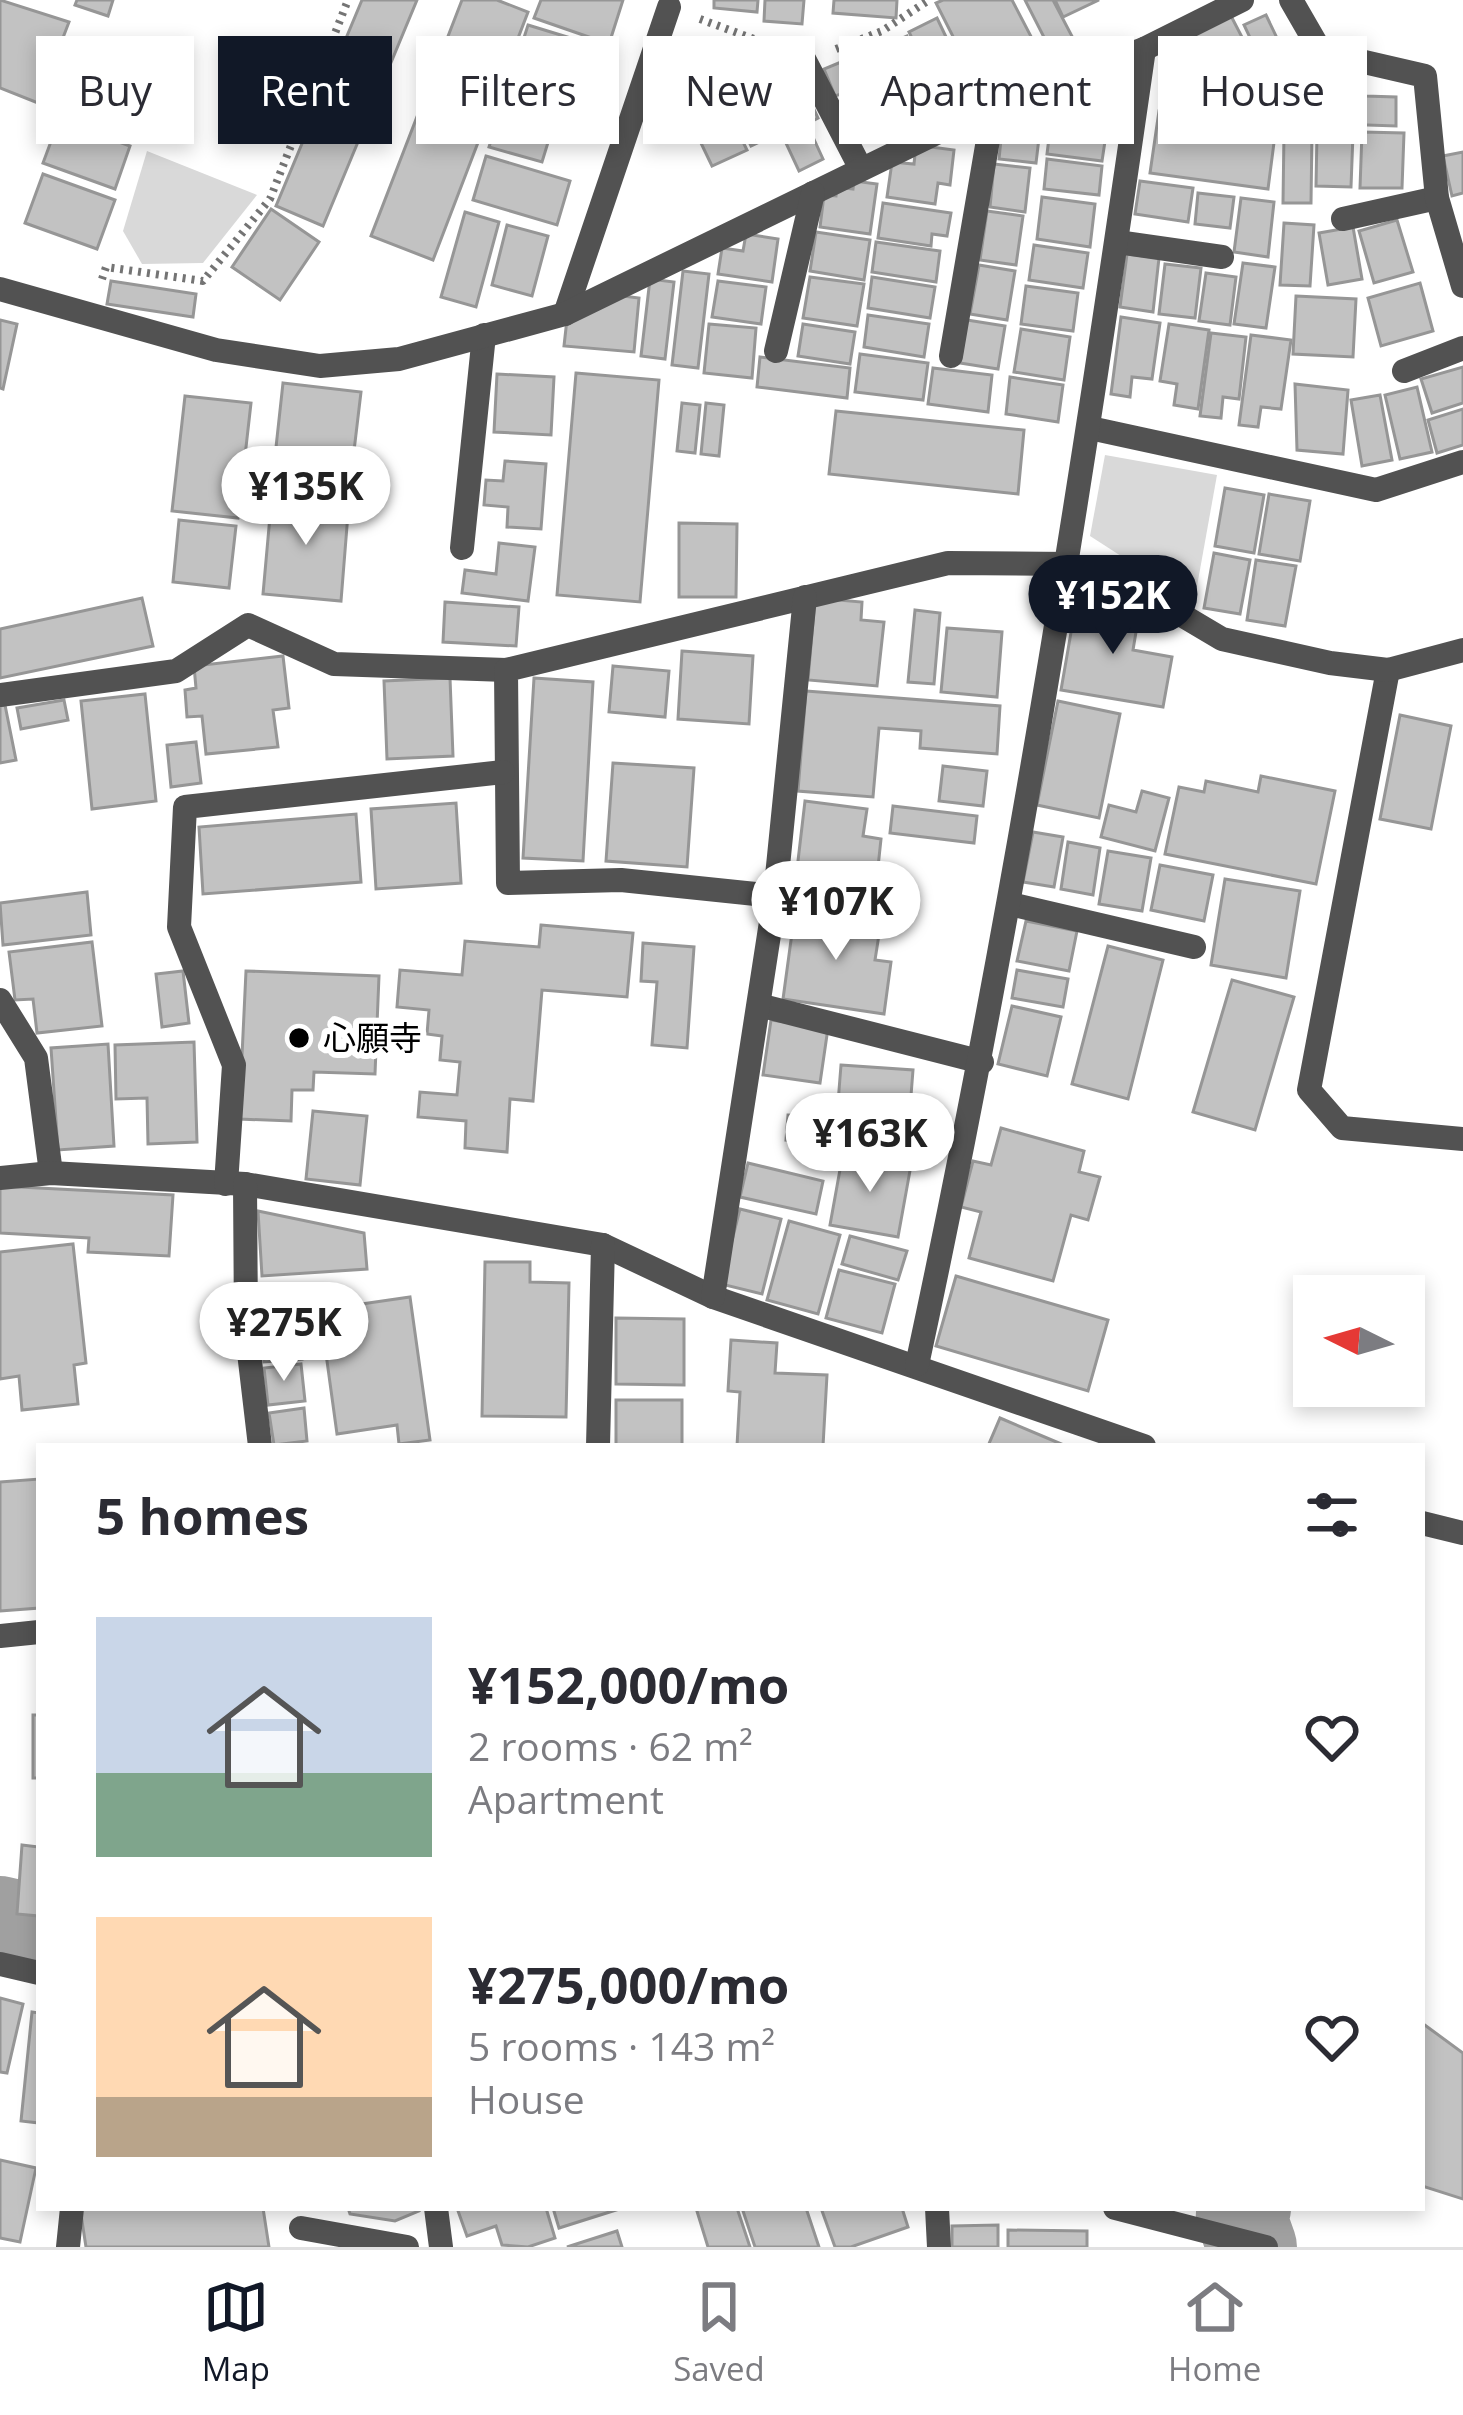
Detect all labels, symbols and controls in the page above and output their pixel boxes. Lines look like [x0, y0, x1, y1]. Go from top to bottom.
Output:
chip: Buy [36, 36, 194, 144]
chip: Rent [218, 36, 392, 144]
chip: Filters [416, 36, 619, 144]
chip: New [643, 36, 815, 144]
chip: Apartment [839, 36, 1134, 144]
chip: House [1158, 36, 1367, 144]
pin: ¥135K [222, 446, 390, 548]
text: ¥135K [248, 458, 364, 511]
pin: ¥152K [1029, 555, 1197, 657]
text: ¥152K [1055, 567, 1171, 620]
pin: ¥107K [752, 861, 920, 963]
text: ¥107K [778, 873, 894, 926]
place label: 心願寺 [323, 1015, 422, 1060]
marker: 心願寺 [286, 1025, 312, 1051]
pin: ¥163K [786, 1093, 954, 1195]
text: ¥163K [812, 1105, 928, 1158]
north arrow [1293, 1275, 1425, 1407]
map controls [1293, 1275, 1425, 1407]
pin: ¥275K [200, 1282, 368, 1384]
text: ¥275K [226, 1294, 342, 1347]
text: 5 homes [96, 1480, 309, 1550]
icon: filters [1299, 1482, 1365, 1548]
text: ¥152,000/mo [468, 1649, 789, 1719]
icon: home [192, 1665, 336, 1809]
icon: heart [1299, 1704, 1365, 1770]
text: 2 rooms · 62 m² [468, 1719, 753, 1772]
text: Apartment [468, 1772, 664, 1825]
text: ¥275,000/mo [468, 1949, 789, 2019]
icon: home [192, 1965, 336, 2109]
icon: heart [1299, 2004, 1365, 2070]
text: 5 rooms · 143 m² [468, 2019, 775, 2072]
text: House [468, 2072, 585, 2125]
tab: Map [202, 2274, 270, 2391]
tab: Saved [673, 2274, 765, 2391]
tab: Home [1168, 2274, 1261, 2391]

